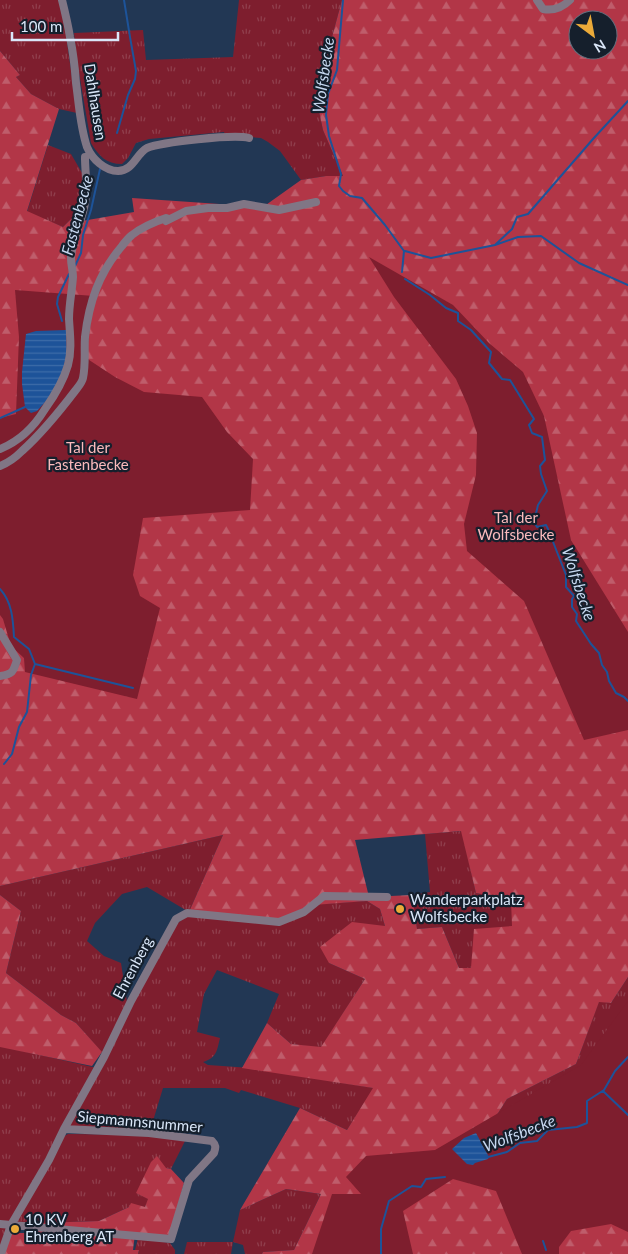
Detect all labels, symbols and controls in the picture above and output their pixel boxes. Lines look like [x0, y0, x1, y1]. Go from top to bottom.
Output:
scale bar [12, 10, 119, 42]
north arrow [568, 10, 618, 60]
text: 100 m [20, 17, 62, 35]
water label: Wolfsbecke [308, 36, 337, 114]
text: N [591, 36, 609, 57]
street label: Dahlhausen [81, 62, 111, 142]
water label: Fastenbecke [57, 173, 96, 257]
park label: Tal der Fastenbecke [47, 438, 129, 473]
park label: Tal der Wolfsbecke [477, 508, 555, 543]
water label: Wolfsbecke [559, 545, 600, 623]
place label: Wanderparkplatz Wolfsbecke [410, 890, 523, 925]
marker: Wanderparkplatz Wolfsbecke [394, 903, 406, 915]
street label: Ehrenberg [108, 933, 156, 1002]
street label: Siepmannsnummer [77, 1107, 204, 1135]
water label: Wolfsbecke [480, 1110, 558, 1155]
place label: 10 KV Ehrenberg AT [25, 1210, 114, 1245]
marker: 10 KV Ehrenberg AT [9, 1223, 21, 1235]

